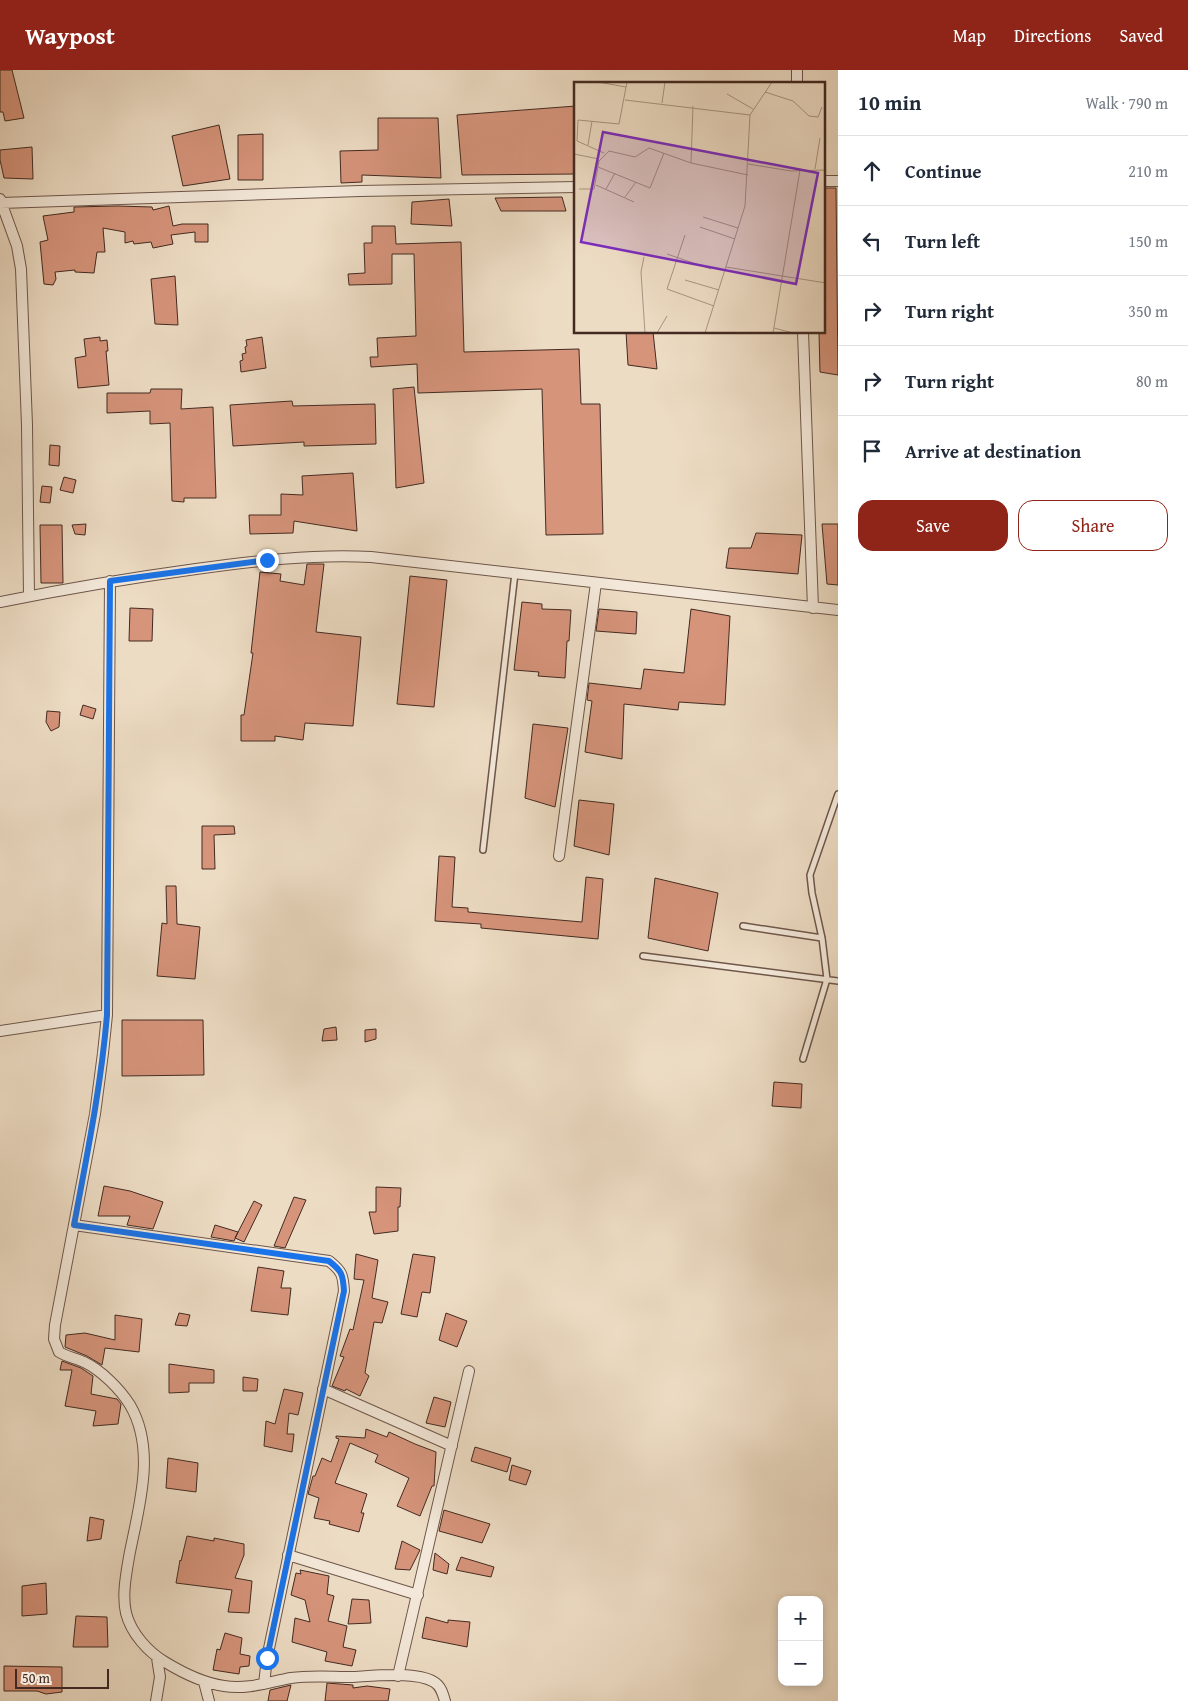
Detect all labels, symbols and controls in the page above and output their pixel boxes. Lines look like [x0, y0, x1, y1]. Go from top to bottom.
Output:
text: Waypost [25, 18, 115, 53]
text: Map [953, 22, 986, 49]
text: Directions [1014, 22, 1091, 49]
text: Saved [1119, 22, 1163, 49]
inset map [574, 82, 826, 334]
text: 10 min [858, 87, 921, 118]
text: Walk · 790 m [1085, 91, 1168, 115]
icon: ahead [858, 157, 886, 185]
text: Continue [905, 157, 982, 185]
text: 210 m [1128, 159, 1168, 183]
icon: left [858, 227, 886, 255]
text: Turn left [905, 227, 980, 255]
text: 150 m [1128, 229, 1168, 253]
icon: right [858, 297, 886, 325]
text: Turn right [905, 297, 994, 325]
text: 350 m [1128, 299, 1168, 323]
icon: right [858, 367, 886, 395]
text: Turn right [905, 367, 994, 395]
text: 80 m [1136, 369, 1168, 393]
icon: arrive [858, 437, 886, 465]
text: Arrive at destination [905, 437, 1081, 465]
button: Save [858, 500, 1008, 551]
button: Share [1018, 500, 1168, 551]
route end [256, 549, 279, 572]
map controls [778, 1596, 823, 1686]
button: + [778, 1596, 823, 1641]
button: − [778, 1641, 823, 1686]
route start [256, 1647, 279, 1670]
scale bar [15, 1666, 109, 1689]
text: 50 m [22, 1668, 50, 1688]

